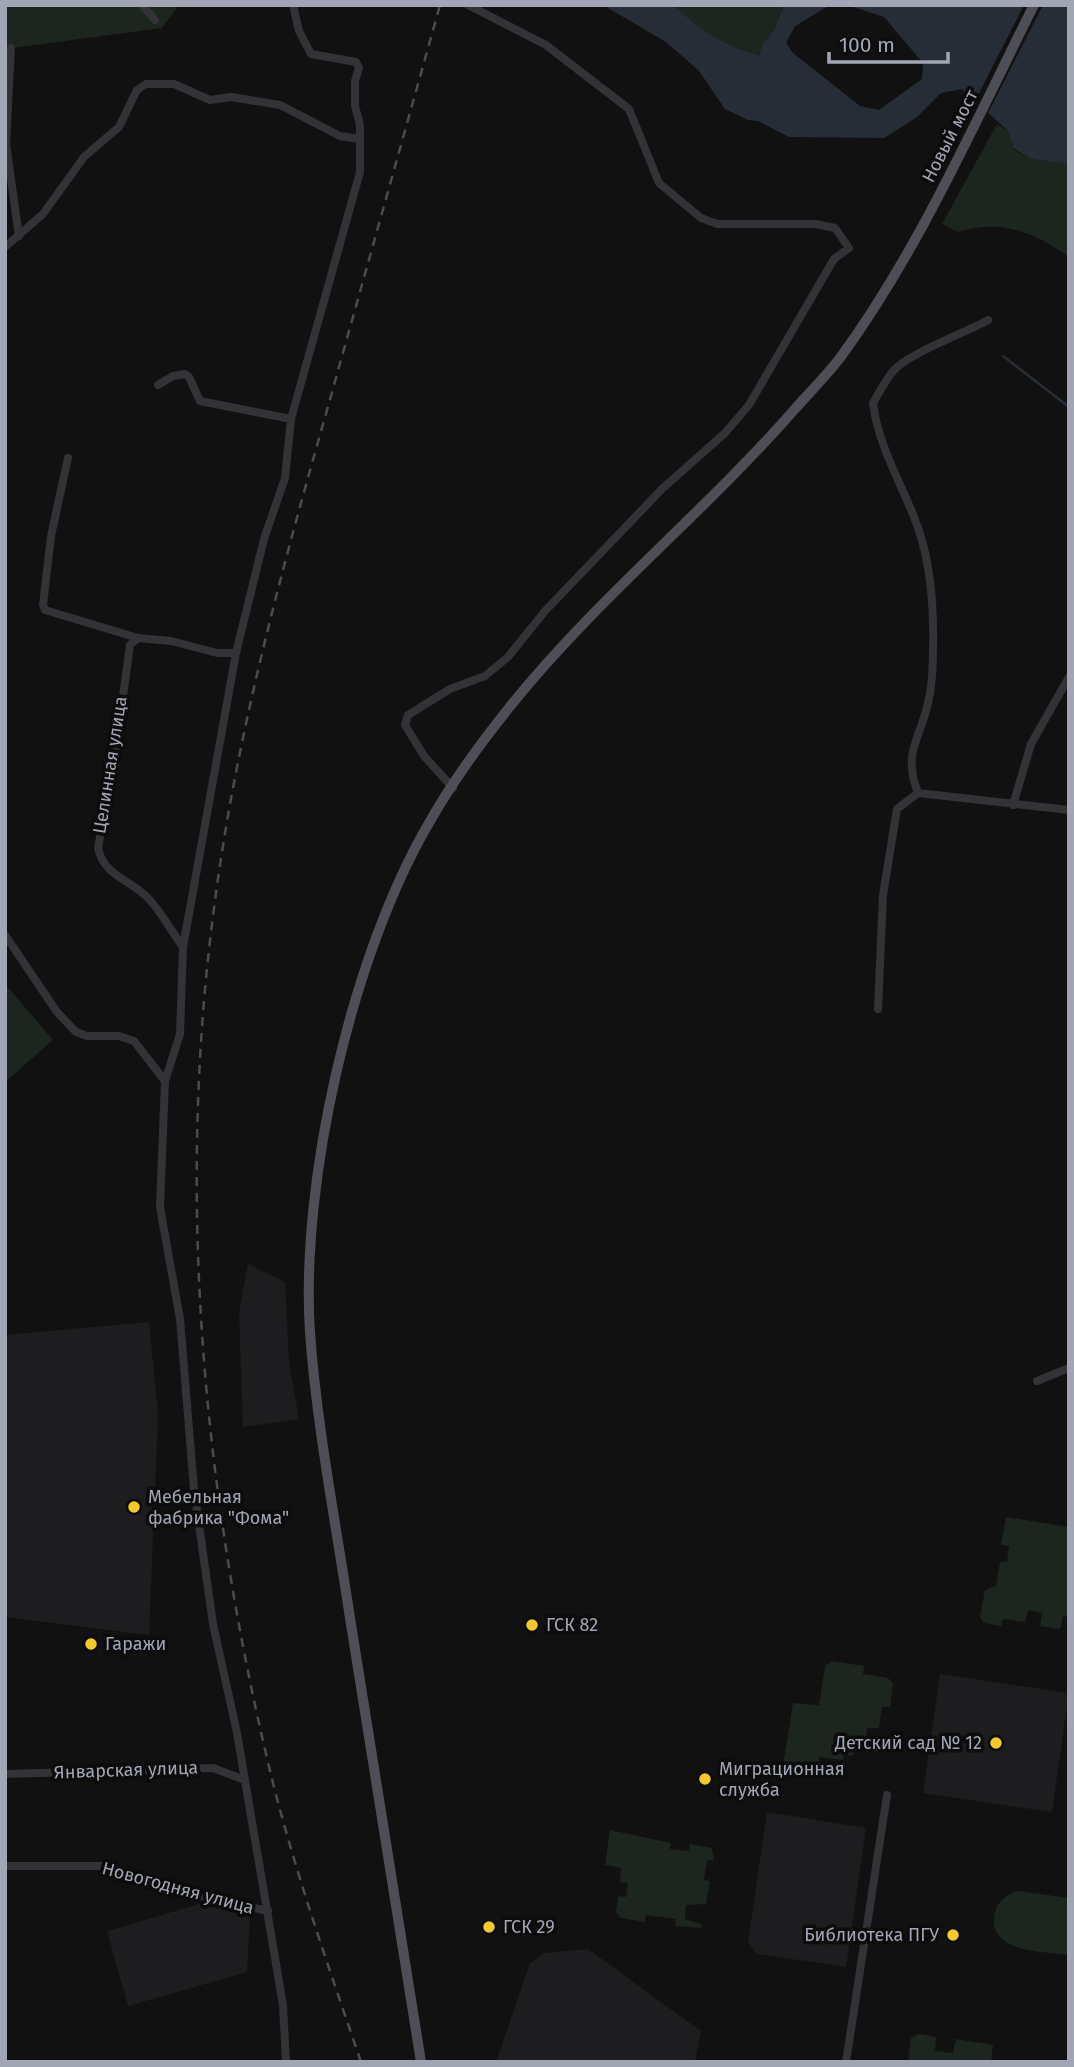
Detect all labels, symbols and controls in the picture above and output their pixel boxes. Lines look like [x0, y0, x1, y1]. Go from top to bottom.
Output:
scale bar [829, 21, 948, 65]
text: 100 m [839, 32, 895, 58]
street label: Новый мост [917, 85, 983, 186]
street label: Целинная улица [88, 695, 132, 835]
place label: Мебельная фабрика "Фома" [148, 1486, 289, 1529]
marker: Мебельная фабрика "Фома" [126, 1499, 142, 1515]
place label: ГСК 82 [546, 1614, 598, 1636]
marker: ГСК 82 [524, 1617, 540, 1633]
place label: Гаражи [105, 1633, 166, 1655]
marker: Гаражи [83, 1636, 99, 1652]
place label: Детский сад № 12 [834, 1732, 982, 1754]
marker: Детский сад № 12 [988, 1735, 1004, 1751]
street label: Январская улица [53, 1756, 199, 1784]
place label: Миграционная служба [719, 1758, 845, 1801]
marker: Миграционная служба [697, 1771, 713, 1787]
street label: Новогодняя улица [100, 1857, 256, 1919]
place label: ГСК 29 [503, 1916, 555, 1938]
marker: ГСК 29 [481, 1919, 497, 1935]
place label: Библиотека ПГУ [804, 1924, 939, 1946]
marker: Библиотека ПГУ [945, 1927, 961, 1943]

